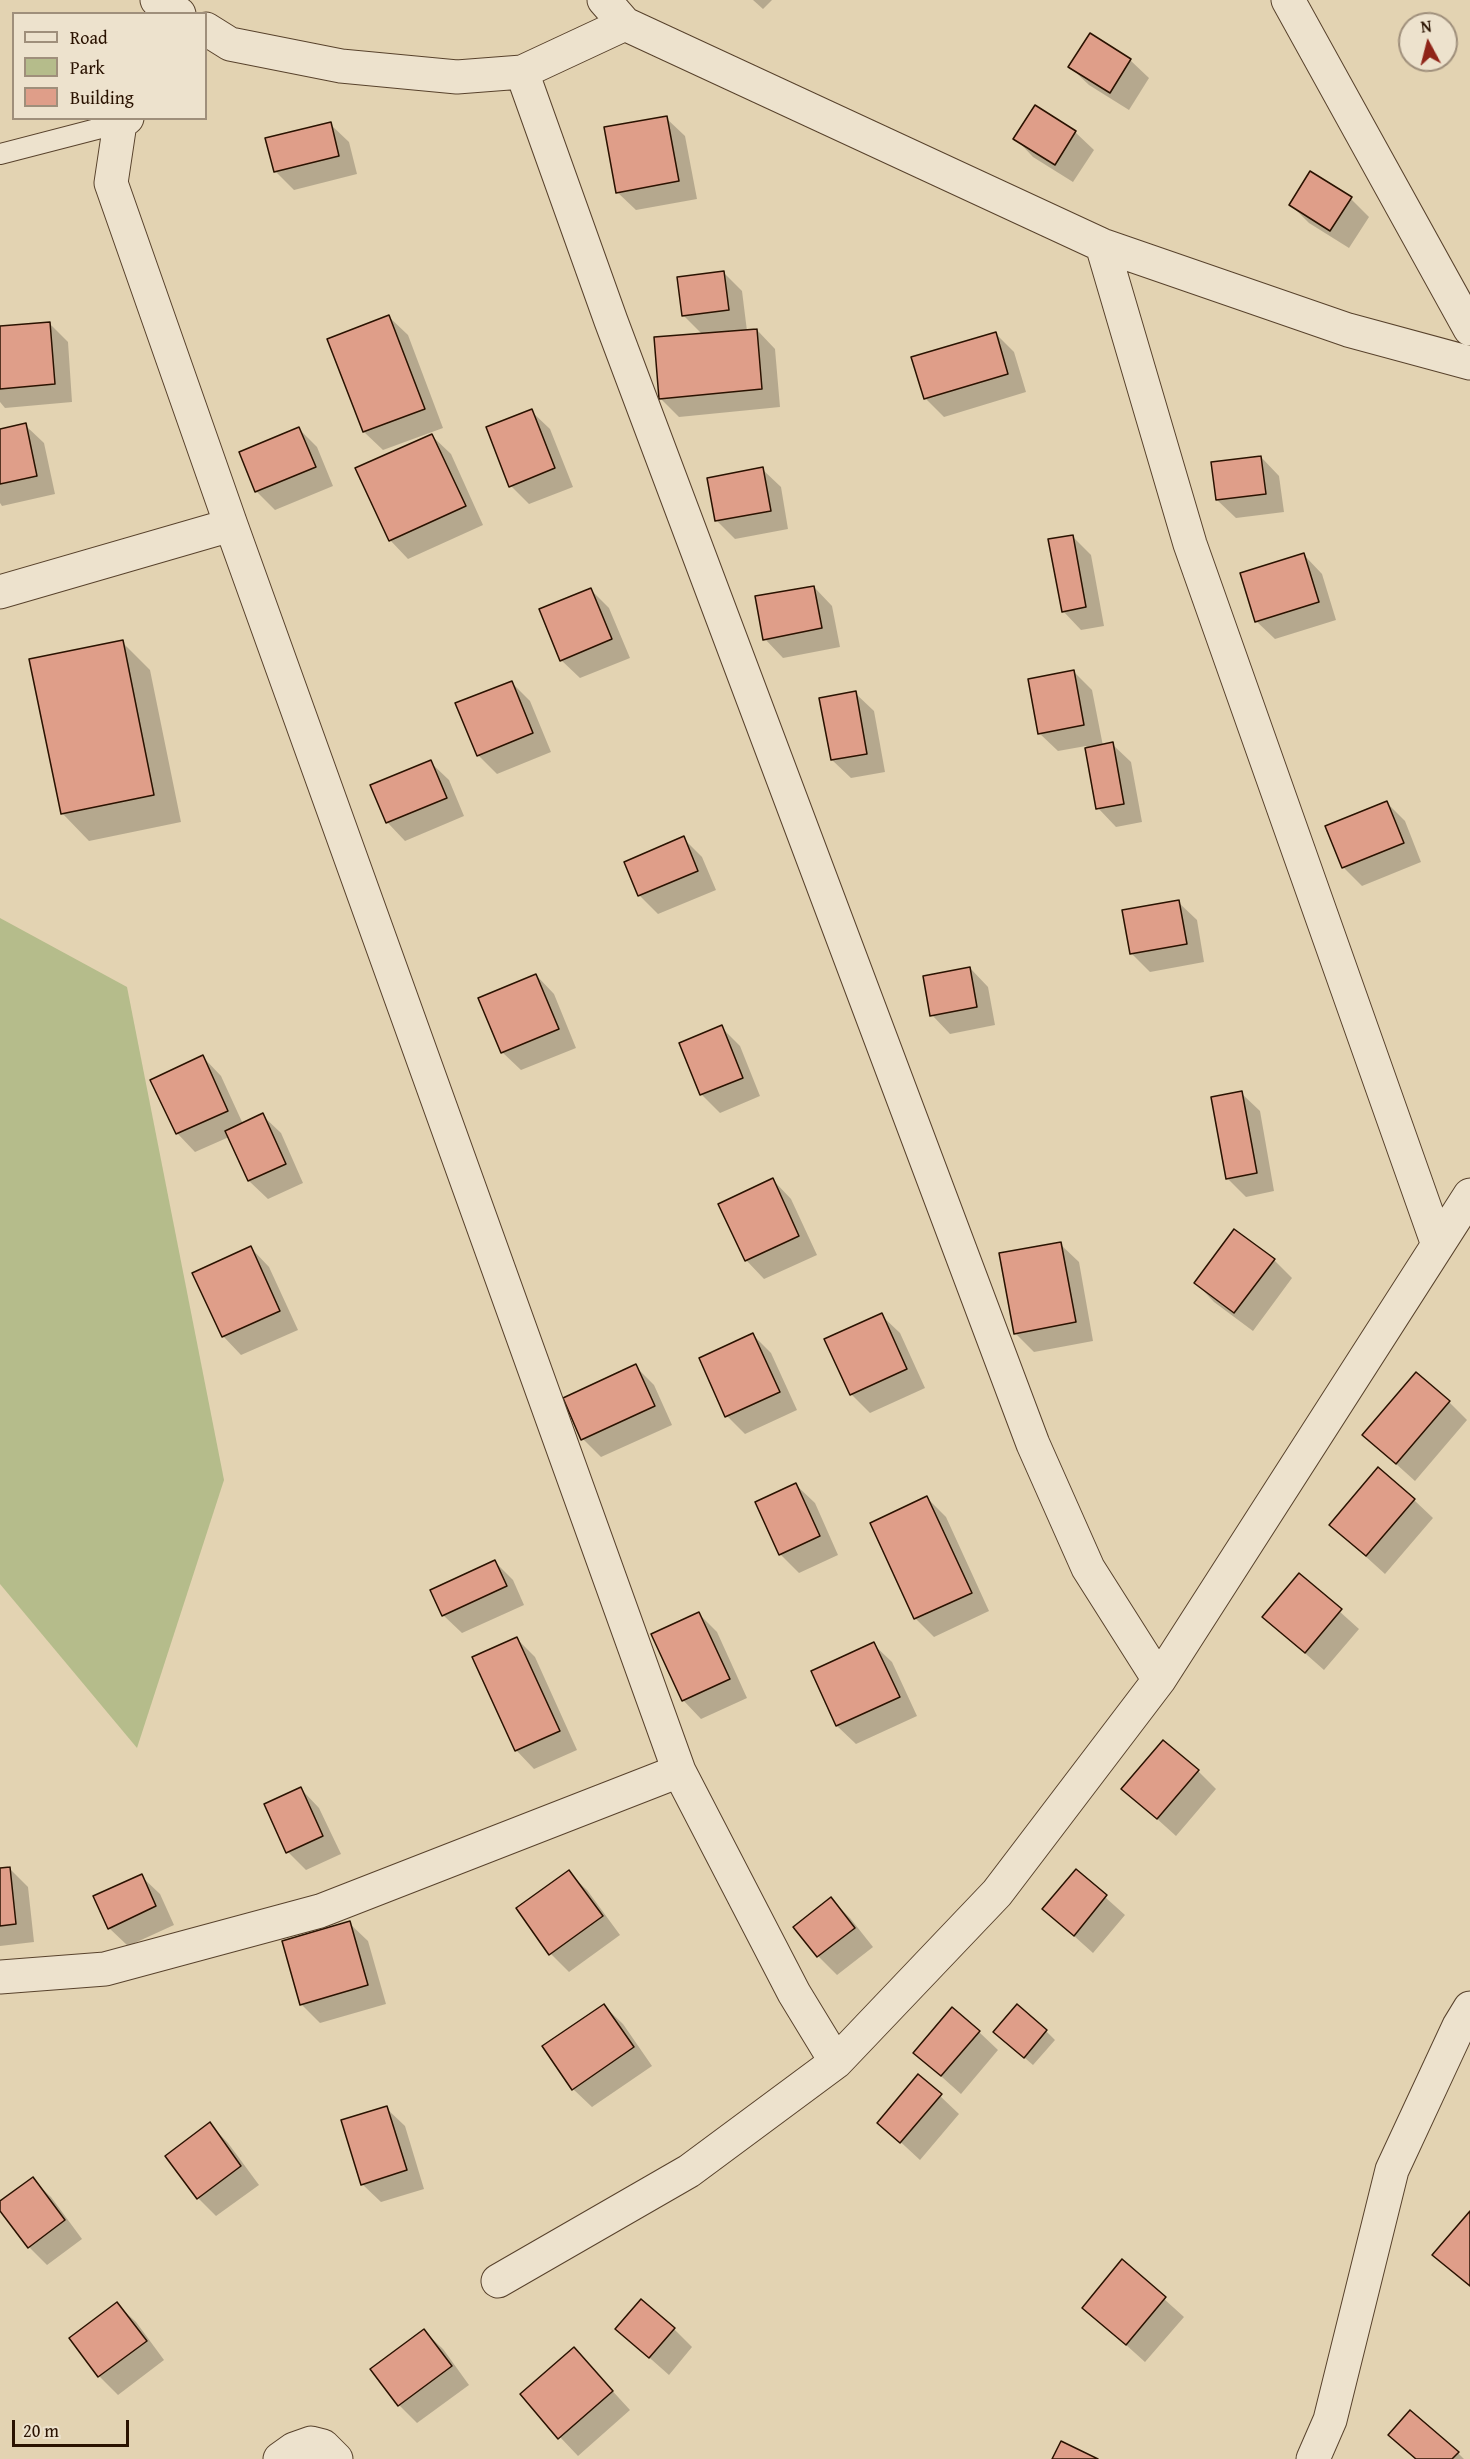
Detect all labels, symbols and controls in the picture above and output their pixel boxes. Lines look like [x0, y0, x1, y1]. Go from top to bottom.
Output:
legend [12, 12, 207, 120]
north arrow [1398, 12, 1458, 72]
text: N [1419, 14, 1433, 39]
text: Road [70, 24, 108, 51]
text: Park [70, 54, 105, 81]
text: Building [70, 84, 134, 111]
scale bar [15, 2408, 132, 2446]
text: 20 m [23, 2417, 59, 2444]

